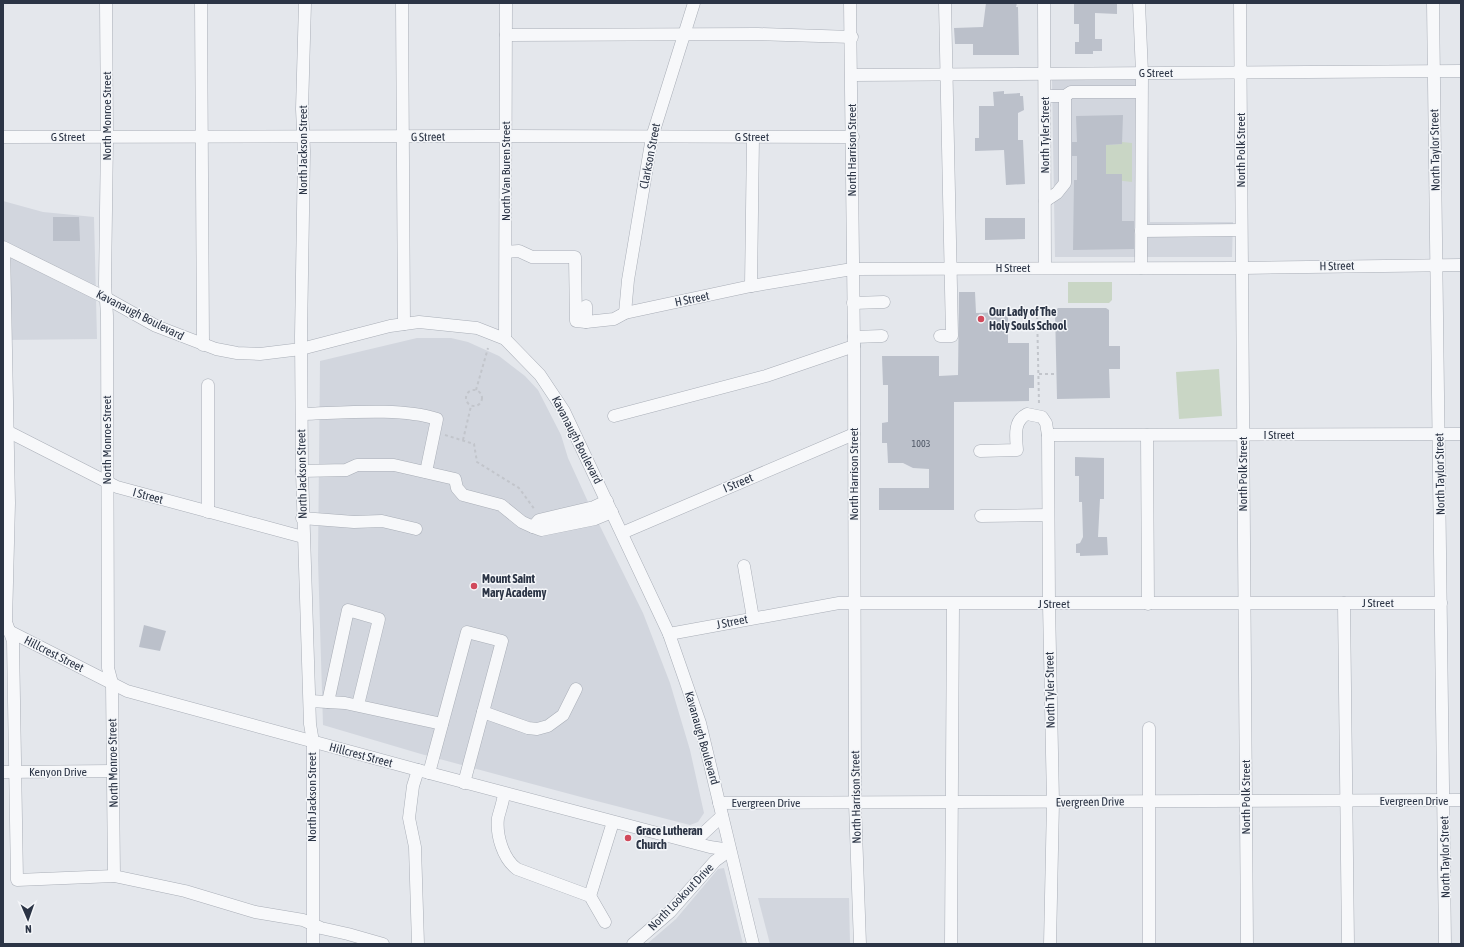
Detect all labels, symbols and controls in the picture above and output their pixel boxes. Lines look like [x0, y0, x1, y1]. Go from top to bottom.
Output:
street label: G Street [1139, 66, 1174, 80]
street label: North Monroe Street [100, 71, 114, 161]
street label: North Tyler Street [1038, 96, 1052, 173]
street label: North Harrison Street [845, 103, 859, 197]
street label: North Jackson Street [296, 105, 310, 195]
street label: North Taylor Street [1427, 108, 1443, 191]
street label: North Polk Street [1234, 112, 1248, 187]
street label: North Van Buren Street [499, 121, 513, 221]
street label: Clarkson Street [637, 121, 663, 190]
street label: G Street [51, 130, 86, 144]
street label: G Street [411, 130, 446, 144]
street label: G Street [735, 130, 770, 144]
street label: H Street [1319, 259, 1355, 273]
street label: H Street [996, 261, 1031, 275]
street label: Kavanaugh Boulevard [94, 287, 186, 343]
street label: H Street [673, 288, 711, 309]
place label: Our Lady of The Holy Souls School [989, 305, 1067, 333]
marker: Our Lady of The Holy Souls School [976, 314, 986, 324]
street label: Kavanaugh Boulevard [549, 394, 605, 486]
street label: North Monroe Street [100, 395, 114, 485]
street label: North Harrison Street [847, 427, 861, 521]
street label: North Jackson Street [294, 428, 310, 519]
street label: I Street [1263, 428, 1295, 442]
street label: North Taylor Street [1432, 432, 1448, 515]
street label: North Polk Street [1236, 436, 1250, 511]
house number: 1003 [912, 438, 931, 449]
street label: I Street [721, 470, 756, 496]
street label: I Street [131, 485, 165, 507]
place label: Mount Saint Mary Academy [482, 572, 546, 600]
marker: Mount Saint Mary Academy [469, 581, 479, 591]
street label: J Street [1362, 596, 1394, 610]
street label: J Street [1038, 597, 1070, 611]
street label: J Street [715, 612, 749, 632]
street label: Hillcrest Street [22, 633, 87, 675]
street label: North Tyler Street [1042, 651, 1058, 729]
street label: Kavanaugh Boulevard [682, 690, 722, 786]
street label: North Monroe Street [105, 718, 121, 808]
street label: Hillcrest Street [328, 740, 395, 770]
street label: North Harrison Street [848, 750, 864, 844]
street label: North Jackson Street [305, 752, 319, 842]
street label: North Polk Street [1239, 759, 1253, 834]
street label: Kenyon Drive [29, 765, 87, 779]
street label: Evergreen Drive [1055, 794, 1125, 810]
street label: Evergreen Drive [1380, 794, 1448, 808]
street label: Evergreen Drive [732, 796, 800, 810]
street label: North Taylor Street [1437, 815, 1453, 898]
place label: Grace Lutheran Church [636, 824, 703, 852]
marker: Grace Lutheran Church [623, 833, 633, 843]
street label: North Lookout Drive [645, 861, 717, 933]
north arrow [8, 899, 48, 939]
text: N [25, 923, 32, 935]

